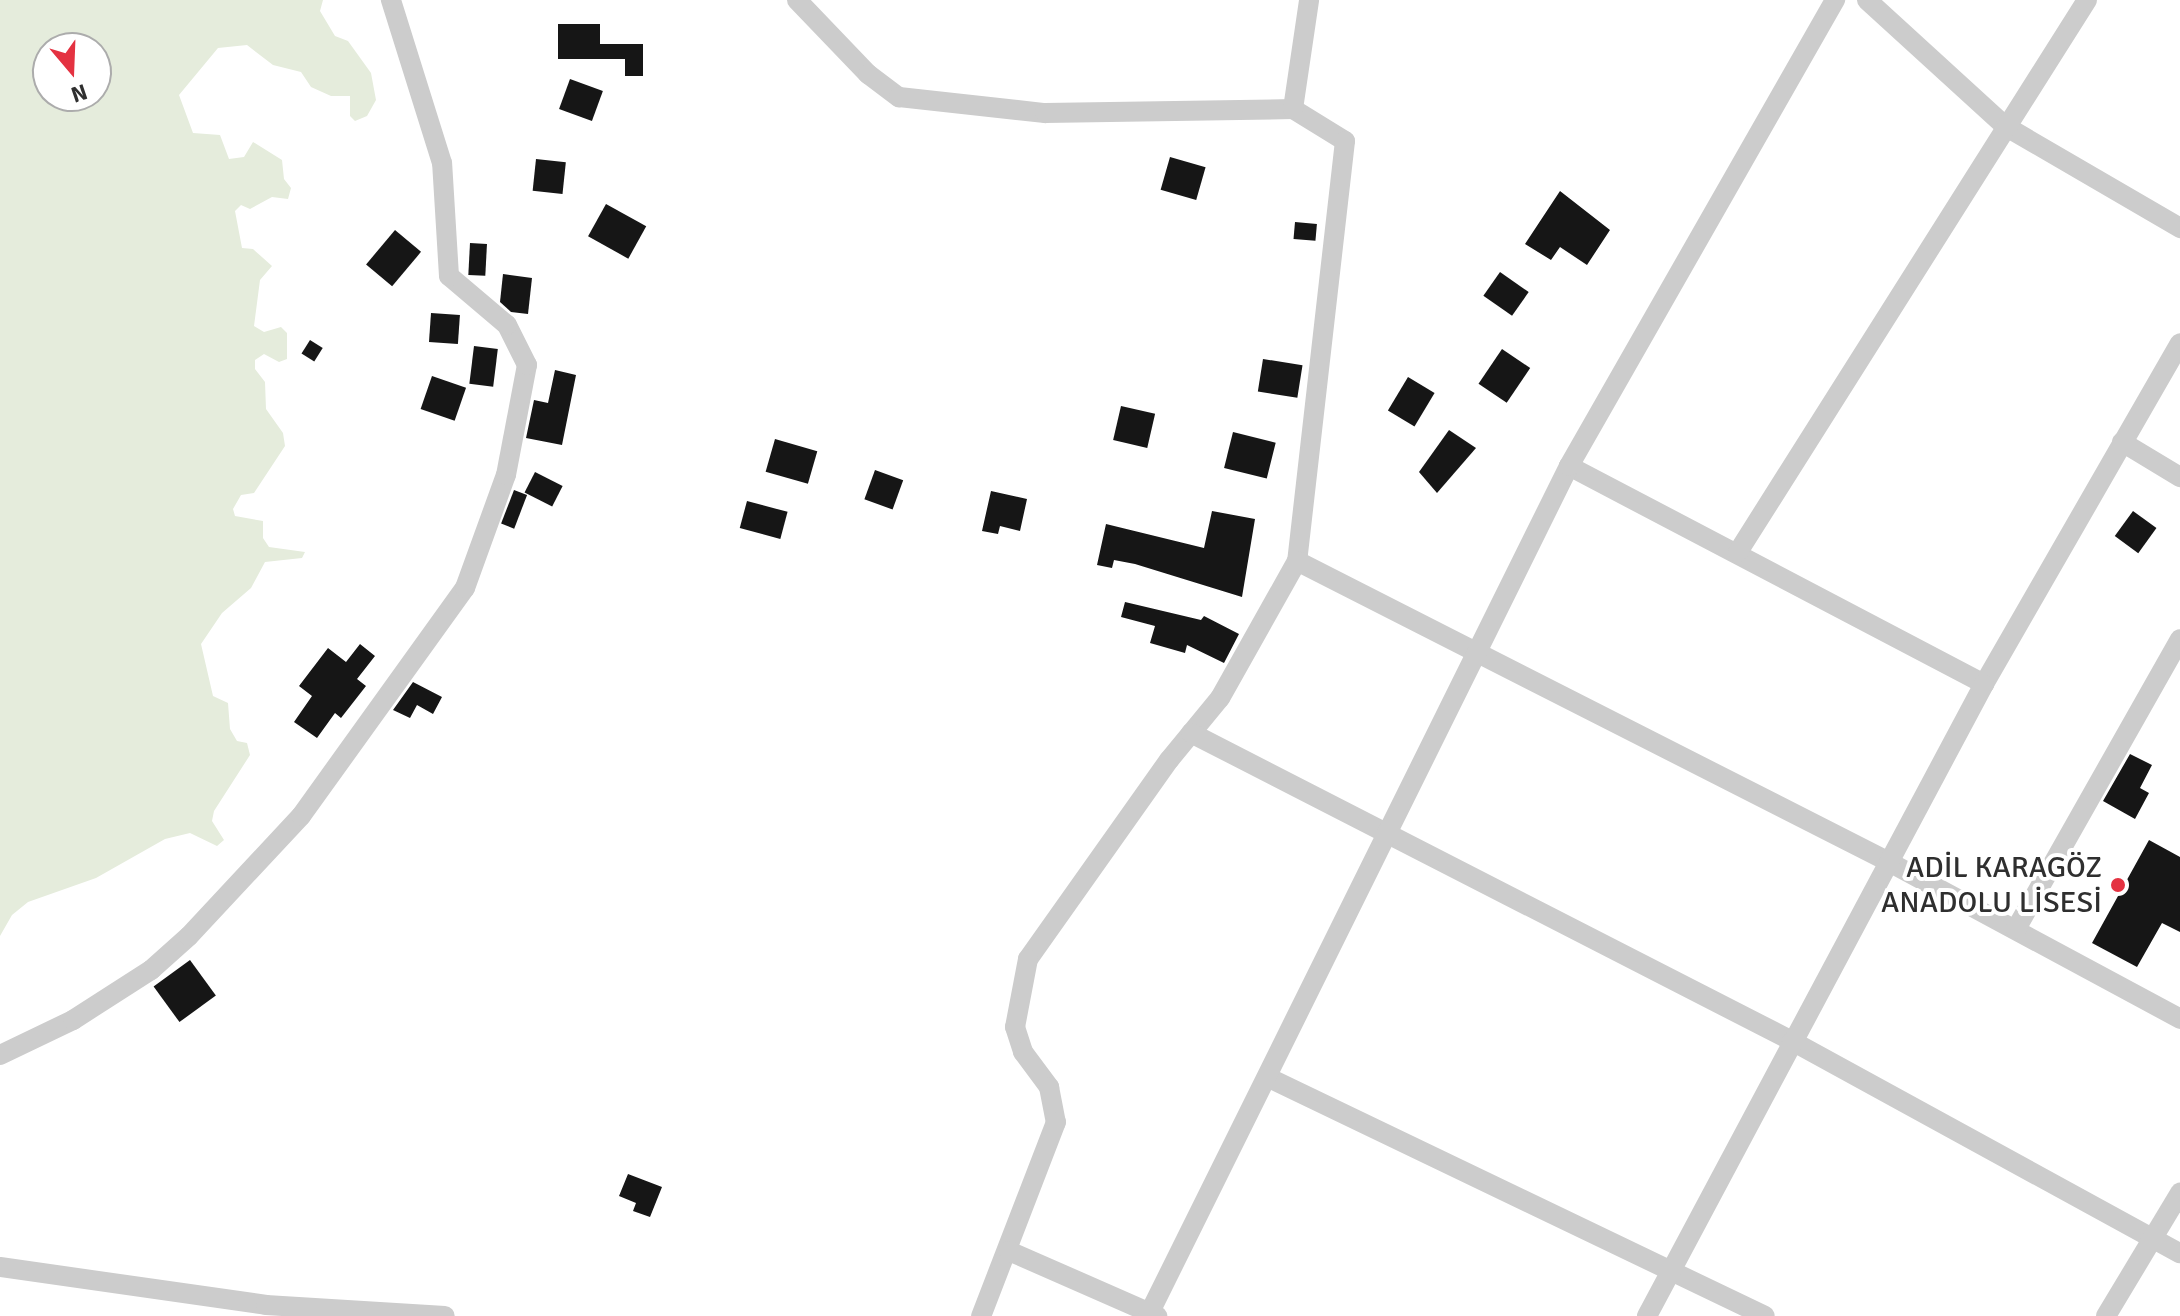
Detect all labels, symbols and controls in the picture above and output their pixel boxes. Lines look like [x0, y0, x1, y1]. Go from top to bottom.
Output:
north arrow [32, 32, 112, 112]
text: N [68, 78, 91, 109]
place label: ADİL KARAGÖZ ANADOLU LİSESİ [1881, 850, 2102, 920]
marker: ADİL KARAGÖZ ANADOLU LİSESİ [2109, 876, 2127, 894]

